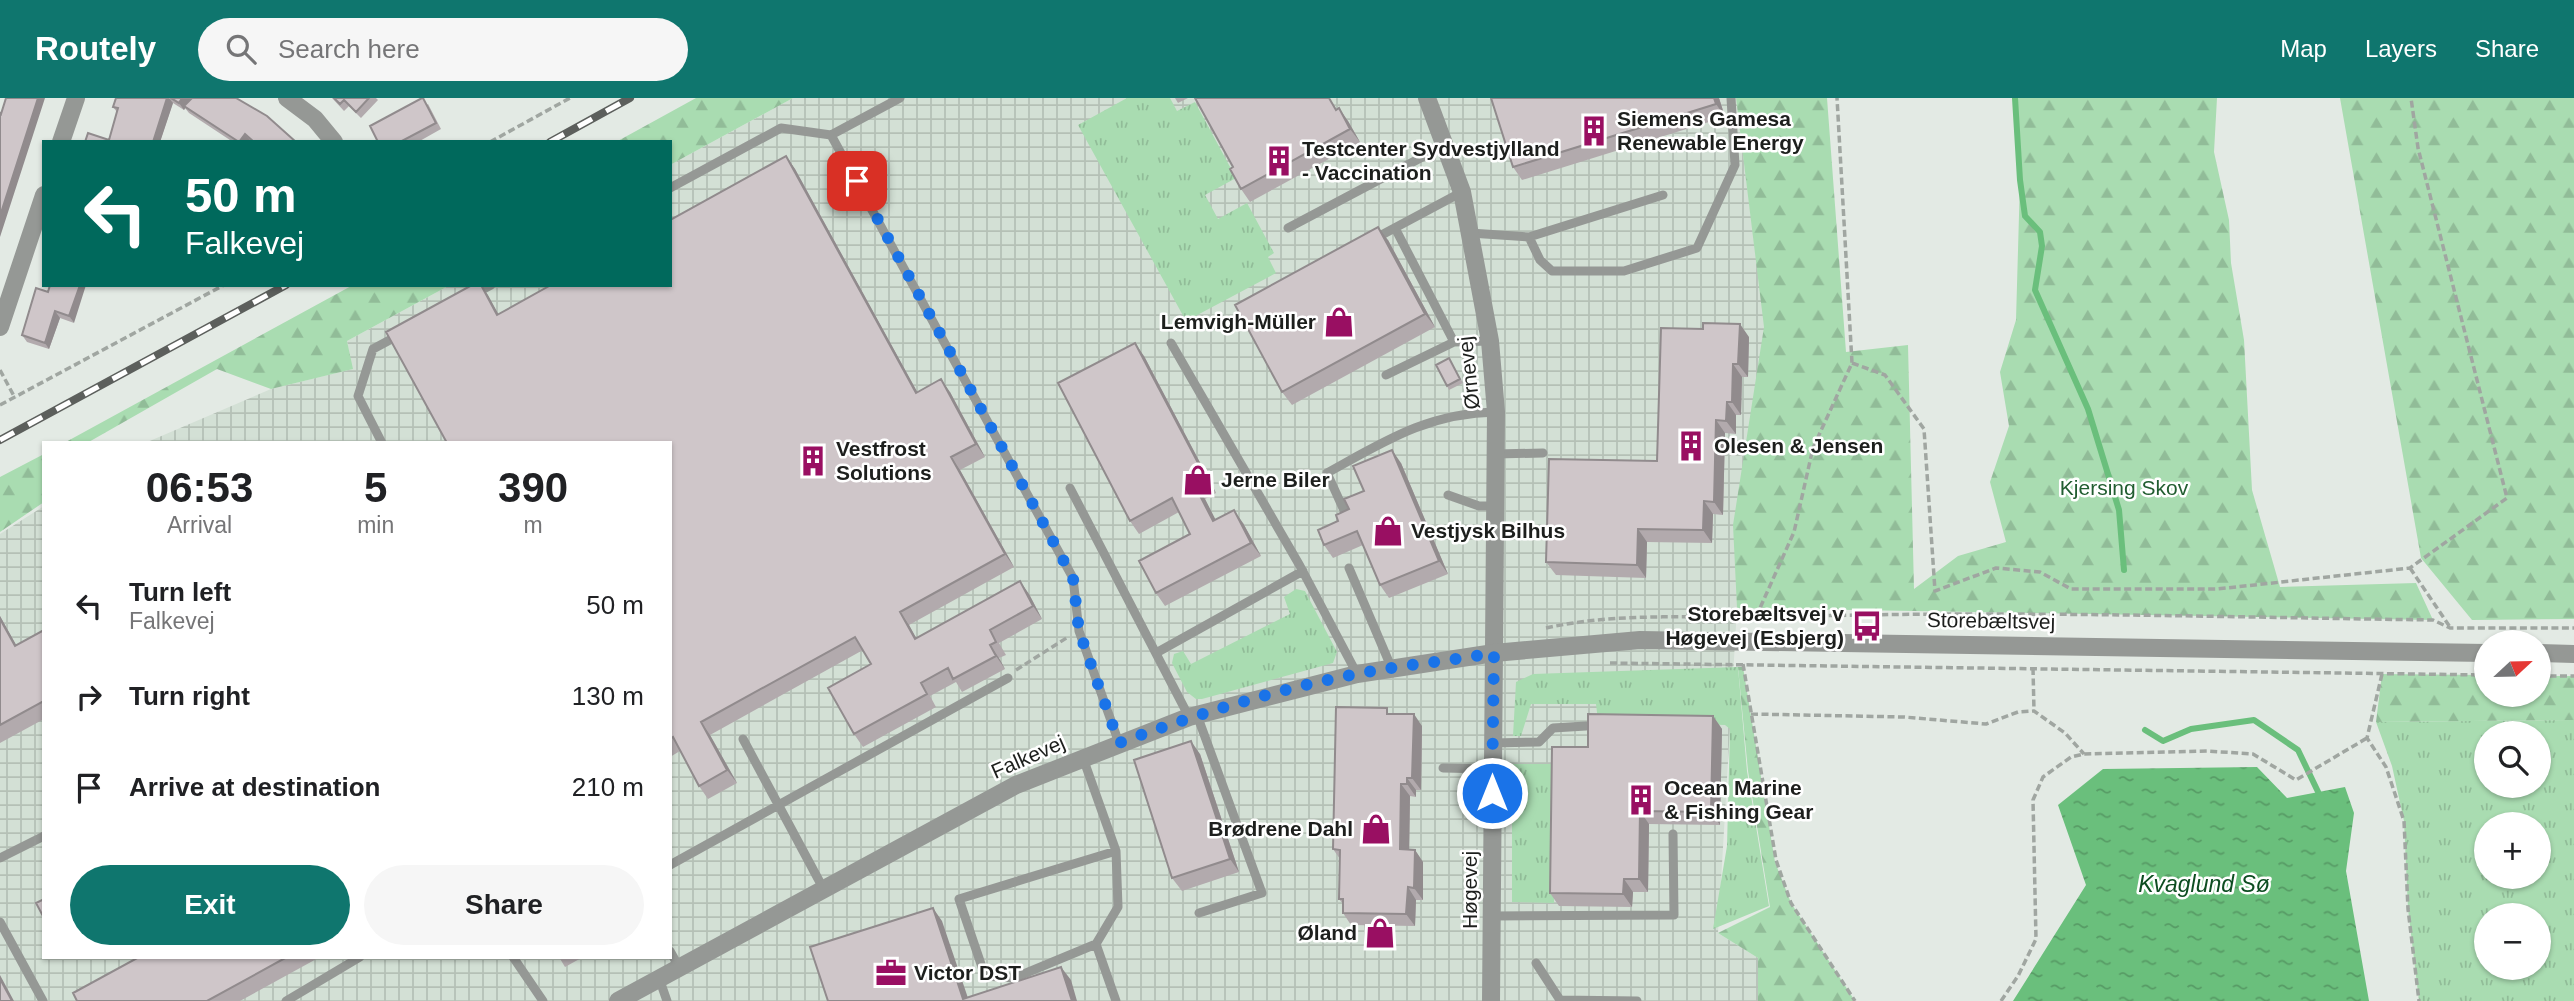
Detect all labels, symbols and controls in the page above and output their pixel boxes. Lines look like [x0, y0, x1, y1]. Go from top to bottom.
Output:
search box [198, 18, 688, 81]
text: Routely [35, 30, 156, 67]
icon: search [222, 30, 260, 68]
text: Search here [278, 34, 420, 64]
text: Map [2280, 35, 2327, 62]
text: Layers [2365, 35, 2437, 62]
text: Share [2475, 35, 2539, 62]
place label: Siemens Gamesa Renewable Energy [1617, 107, 1804, 154]
building icon: Siemens Gamesa Renewable Energy [1577, 114, 1611, 148]
place label: Testcenter Sydvestjylland - Vaccination [1302, 137, 1560, 184]
building icon: Testcenter Sydvestjylland - Vaccination [1262, 144, 1296, 178]
pin [827, 151, 887, 211]
icon: arrive [838, 162, 876, 200]
icon: left [70, 168, 161, 259]
text: 50 m [185, 168, 297, 222]
text: Falkevej [185, 225, 304, 261]
shop icon: Lemvigh-Müller [1322, 305, 1356, 339]
place label: Lemvigh-Müller [1161, 310, 1316, 333]
street label: Ørnevej [1453, 335, 1484, 411]
building icon: Olesen & Jensen [1674, 429, 1708, 463]
place label: Olesen & Jensen [1714, 434, 1883, 457]
place label: Vestfrost Solutions [836, 437, 932, 484]
building icon: Vestfrost Solutions [796, 444, 830, 478]
shop icon: Jerne Biler [1181, 463, 1215, 497]
text: 06:53 [146, 464, 253, 511]
text: 5 [364, 464, 387, 511]
text: 390 [498, 464, 568, 511]
place label: Jerne Biler [1221, 468, 1330, 491]
park label: Kjersing Skov [2060, 476, 2189, 499]
text: Arrival [167, 512, 232, 538]
text: min [357, 512, 394, 538]
text: m [524, 512, 543, 538]
shop icon: Vestjysk Bilhus [1371, 514, 1405, 548]
place label: Vestjysk Bilhus [1411, 519, 1565, 542]
text: Turn left [129, 577, 231, 607]
icon: left [70, 587, 108, 625]
text: 50 m [586, 590, 644, 620]
place label: Storebæltsvej v Høgevej (Esbjerg) [1665, 602, 1844, 649]
text: Falkevej [129, 608, 215, 634]
street label: Storebæltsvej [1927, 608, 2055, 633]
bus stop icon: Storebæltsvej v Høgevej (Esbjerg) [1850, 609, 1884, 643]
north arrow [2474, 630, 2552, 707]
map controls [2474, 630, 2551, 980]
icon: right [70, 678, 108, 716]
text: Turn right [129, 681, 250, 711]
text: 130 m [572, 681, 644, 711]
button: search [2474, 721, 2551, 798]
street label: Falkevej [987, 730, 1068, 783]
position arrow [1455, 756, 1529, 830]
icon: arrive [70, 769, 108, 807]
text: Arrive at destination [129, 772, 380, 802]
text: 210 m [572, 772, 644, 802]
place label: Ocean Marine & Fishing Gear [1664, 776, 1813, 823]
building icon: Ocean Marine & Fishing Gear [1624, 783, 1658, 817]
shop icon: Brødrene Dahl [1359, 812, 1393, 846]
button: + [2474, 812, 2551, 889]
place label: Brødrene Dahl [1208, 817, 1353, 840]
street label: Høgevej [1458, 851, 1481, 929]
button: Exit [70, 865, 350, 945]
button: Share [364, 865, 644, 945]
water label: Kvaglund Sø [2138, 871, 2270, 897]
button: − [2474, 903, 2551, 980]
shop icon: Øland [1363, 916, 1397, 950]
place label: Øland [1297, 921, 1357, 944]
office icon: Victor DST [874, 956, 908, 990]
place label: Victor DST [914, 961, 1021, 984]

